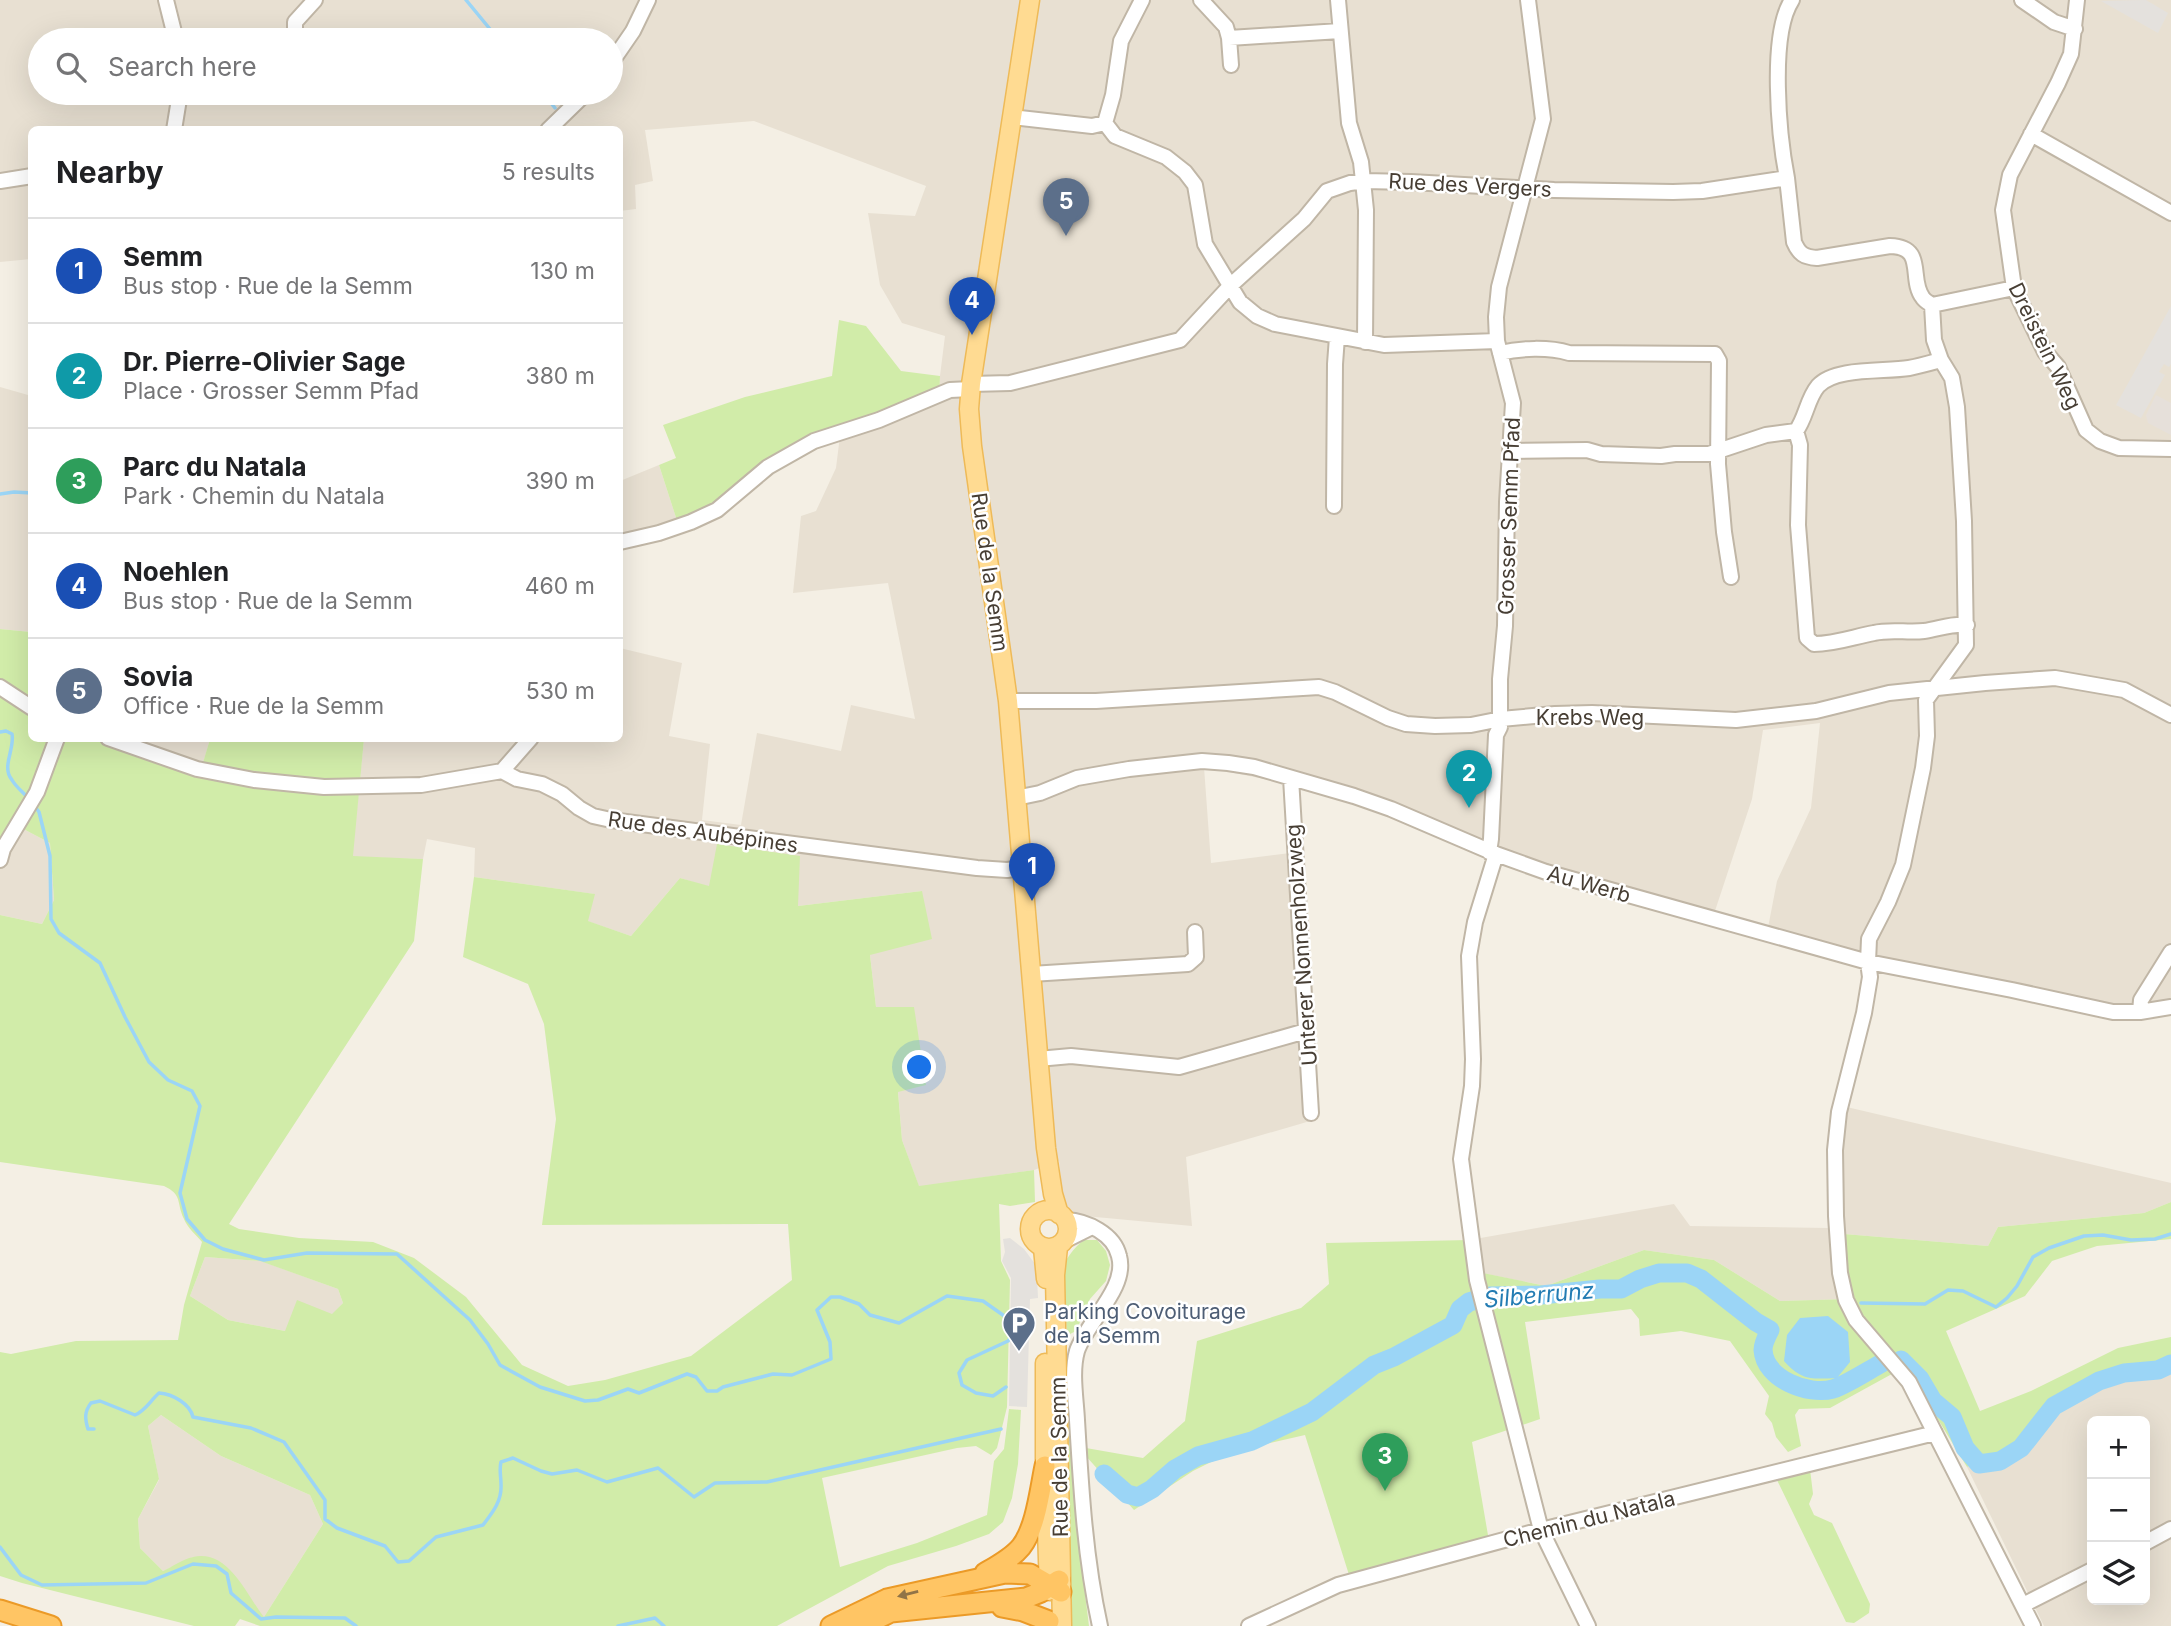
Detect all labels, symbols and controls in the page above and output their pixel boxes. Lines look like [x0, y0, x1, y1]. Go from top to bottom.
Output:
search box [28, 28, 623, 105]
icon: search [52, 48, 90, 86]
text: Search here [108, 51, 257, 82]
text: Nearby [56, 154, 164, 190]
text: 5 results [502, 158, 595, 186]
street label: Rue des Vergers [1388, 168, 1552, 202]
pin: 5 [1043, 178, 1089, 236]
text: Semm [123, 241, 203, 272]
text: 1 [74, 257, 84, 285]
text: 130 m [530, 257, 595, 285]
text: Bus stop · Rue de la Semm [123, 272, 413, 300]
pin: 4 [949, 277, 995, 335]
street label: Dreistein Weg [2003, 278, 2087, 414]
text: Dr. Pierre-Olivier Sage [123, 346, 406, 377]
text: 2 [72, 362, 86, 390]
text: 380 m [525, 362, 595, 390]
text: Place · Grosser Semm Pfad [123, 377, 419, 405]
street label: Grosser Semm Pfad [1493, 417, 1525, 615]
text: Parc du Natala [123, 451, 307, 482]
text: 3 [72, 467, 86, 495]
text: 390 m [525, 467, 595, 495]
text: Park · Chemin du Natala [123, 482, 385, 510]
street label: Rue de la Semm [966, 491, 1014, 653]
text: Noehlen [123, 556, 229, 587]
text: 4 [71, 572, 87, 600]
text: 460 m [525, 572, 595, 600]
text: Bus stop · Rue de la Semm [123, 587, 413, 615]
text: Sovia [123, 661, 193, 692]
text: 5 [72, 677, 86, 705]
text: 530 m [526, 677, 595, 705]
text: Office · Rue de la Semm [123, 692, 384, 720]
street label: Krebs Weg [1536, 705, 1644, 730]
pin: 2 [1446, 750, 1492, 808]
street label: Rue des Aubépines [606, 806, 800, 858]
street label: Unterer Nonnenholzweg [1280, 823, 1322, 1067]
pin: 1 [1009, 843, 1055, 901]
street label: Au Werb [1544, 860, 1634, 908]
your location [902, 1050, 936, 1084]
water label: Silberrunz [1483, 1276, 1596, 1314]
place label: Parking Covoiturage de la Semm [1044, 1299, 1246, 1348]
parking icon: Parking Covoiturage de la Semm [1000, 1304, 1038, 1353]
street label: Rue de la Semm [1045, 1377, 1073, 1537]
map controls [2087, 1416, 2150, 1605]
button: + [2087, 1416, 2150, 1479]
pin: 3 [1362, 1433, 1408, 1491]
button: − [2087, 1479, 2150, 1542]
street label: Chemin du Natala [1500, 1486, 1678, 1552]
button: layers [2087, 1542, 2150, 1605]
one-way arrow [897, 1589, 919, 1600]

